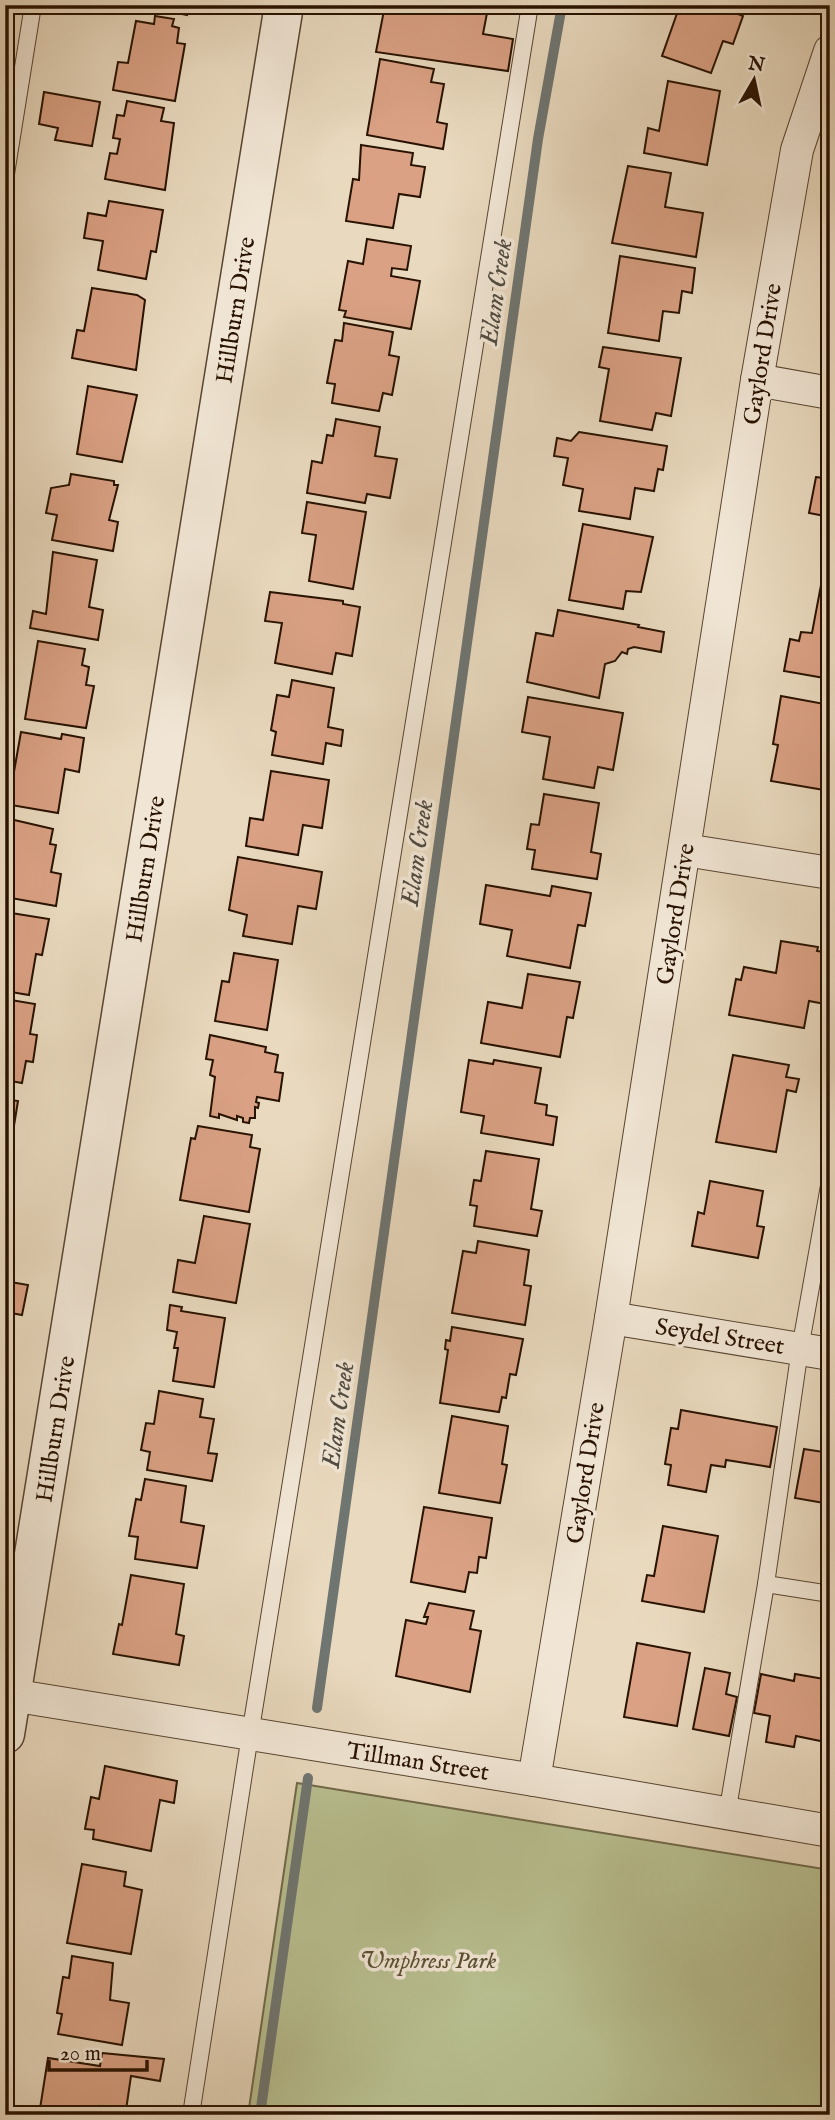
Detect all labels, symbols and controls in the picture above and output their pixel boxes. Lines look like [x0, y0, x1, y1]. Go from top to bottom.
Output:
north arrow [720, 46, 790, 116]
text: N [745, 52, 767, 78]
street label: Hillburn Drive [210, 235, 263, 386]
water label: Elam Creek [473, 236, 520, 349]
street label: Gaylord Drive [737, 281, 790, 427]
street label: Hillburn Drive [120, 794, 173, 945]
water label: Elam Creek [394, 797, 441, 910]
street label: Gaylord Drive [650, 841, 703, 987]
street label: Seydel Street [653, 1312, 786, 1363]
street label: Hillburn Drive [30, 1354, 83, 1505]
water label: Elam Creek [315, 1359, 362, 1472]
street label: Gaylord Drive [560, 1400, 613, 1546]
street label: Tillman Street [344, 1736, 491, 1789]
park label: Umphress Park [360, 1946, 497, 1977]
scale bar [49, 2029, 147, 2073]
text: 20 m [60, 2041, 101, 2068]

